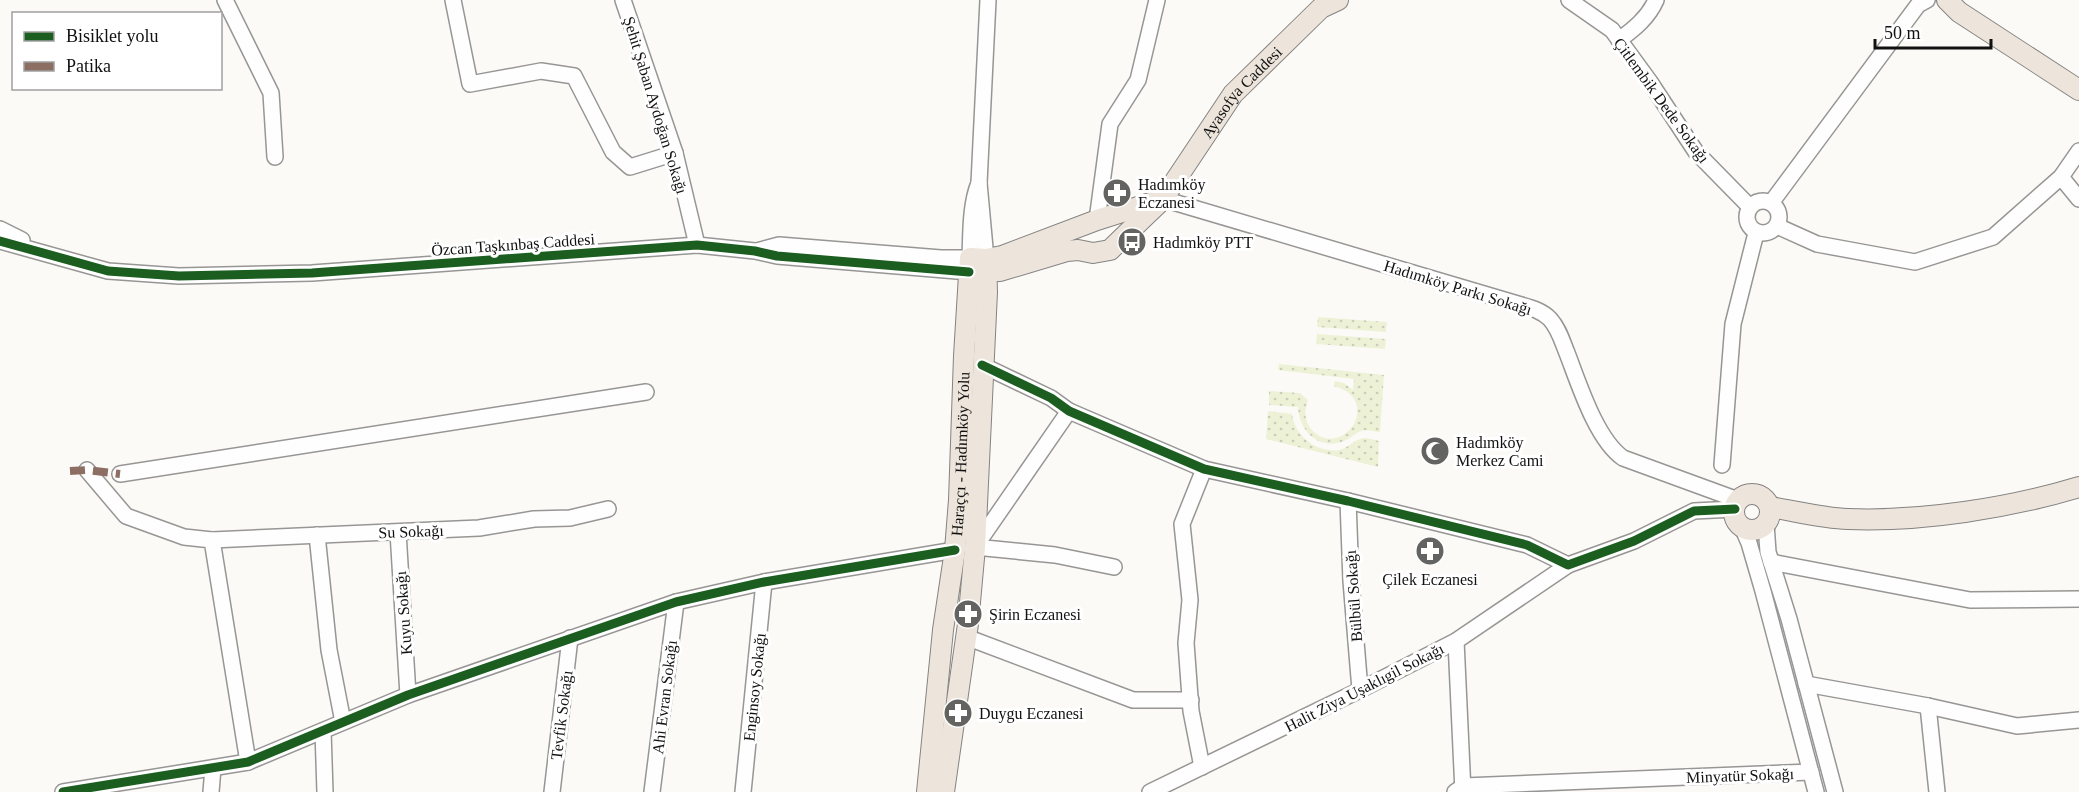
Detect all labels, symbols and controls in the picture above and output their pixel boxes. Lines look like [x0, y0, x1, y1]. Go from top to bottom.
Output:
legend [12, 12, 222, 90]
scale bar [1875, 12, 1990, 50]
street label: Şehit Şaban Aydoğan Sokağı [619, 14, 691, 197]
text: 50 m [1884, 23, 1921, 43]
text: Bisiklet yolu [66, 26, 159, 46]
street label: Çitlembik Dede Sokağı [1610, 35, 1713, 167]
street label: Ayasofya Caddesi [1198, 43, 1286, 141]
text: Patika [66, 56, 111, 76]
place label: Hadımköy Eczanesi [1138, 176, 1206, 211]
pharmacy icon: Hadımköy Eczanesi [1101, 177, 1133, 209]
bus stop icon: Hadımköy PTT [1116, 226, 1148, 258]
street label: Özcan Taşkınbaş Caddesi [431, 230, 596, 260]
place label: Hadımköy PTT [1153, 234, 1253, 252]
street label: Hadımköy Parkı Sokağı [1382, 257, 1534, 319]
street label: Haraççı - Hadımköy Yolu [948, 371, 972, 537]
place label: Hadımköy Merkez Cami [1456, 434, 1544, 469]
mosque icon: Hadımköy Merkez Cami [1419, 435, 1451, 467]
street label: Su Sokağı [378, 522, 445, 542]
pharmacy icon: Çilek Eczanesi [1414, 535, 1446, 567]
street label: Bülbül Sokağı [1342, 549, 1366, 642]
street label: Kuyu Sokağı [392, 570, 416, 655]
place label: Çilek Eczanesi [1382, 571, 1478, 589]
pharmacy icon: Şirin Eczanesi [952, 598, 984, 630]
place label: Şirin Eczanesi [989, 606, 1082, 624]
street label: Enginsoy Sokağı [740, 631, 770, 742]
street label: Ahi Evran Sokağı [649, 639, 681, 755]
street label: Halit Ziya Uşaklıgil Sokağı [1282, 640, 1448, 736]
street label: Tevfik Sokağı [548, 669, 576, 761]
pharmacy icon: Duygu Eczanesi [942, 697, 974, 729]
place label: Duygu Eczanesi [979, 705, 1084, 723]
street label: Minyatür Sokağı [1686, 765, 1795, 787]

